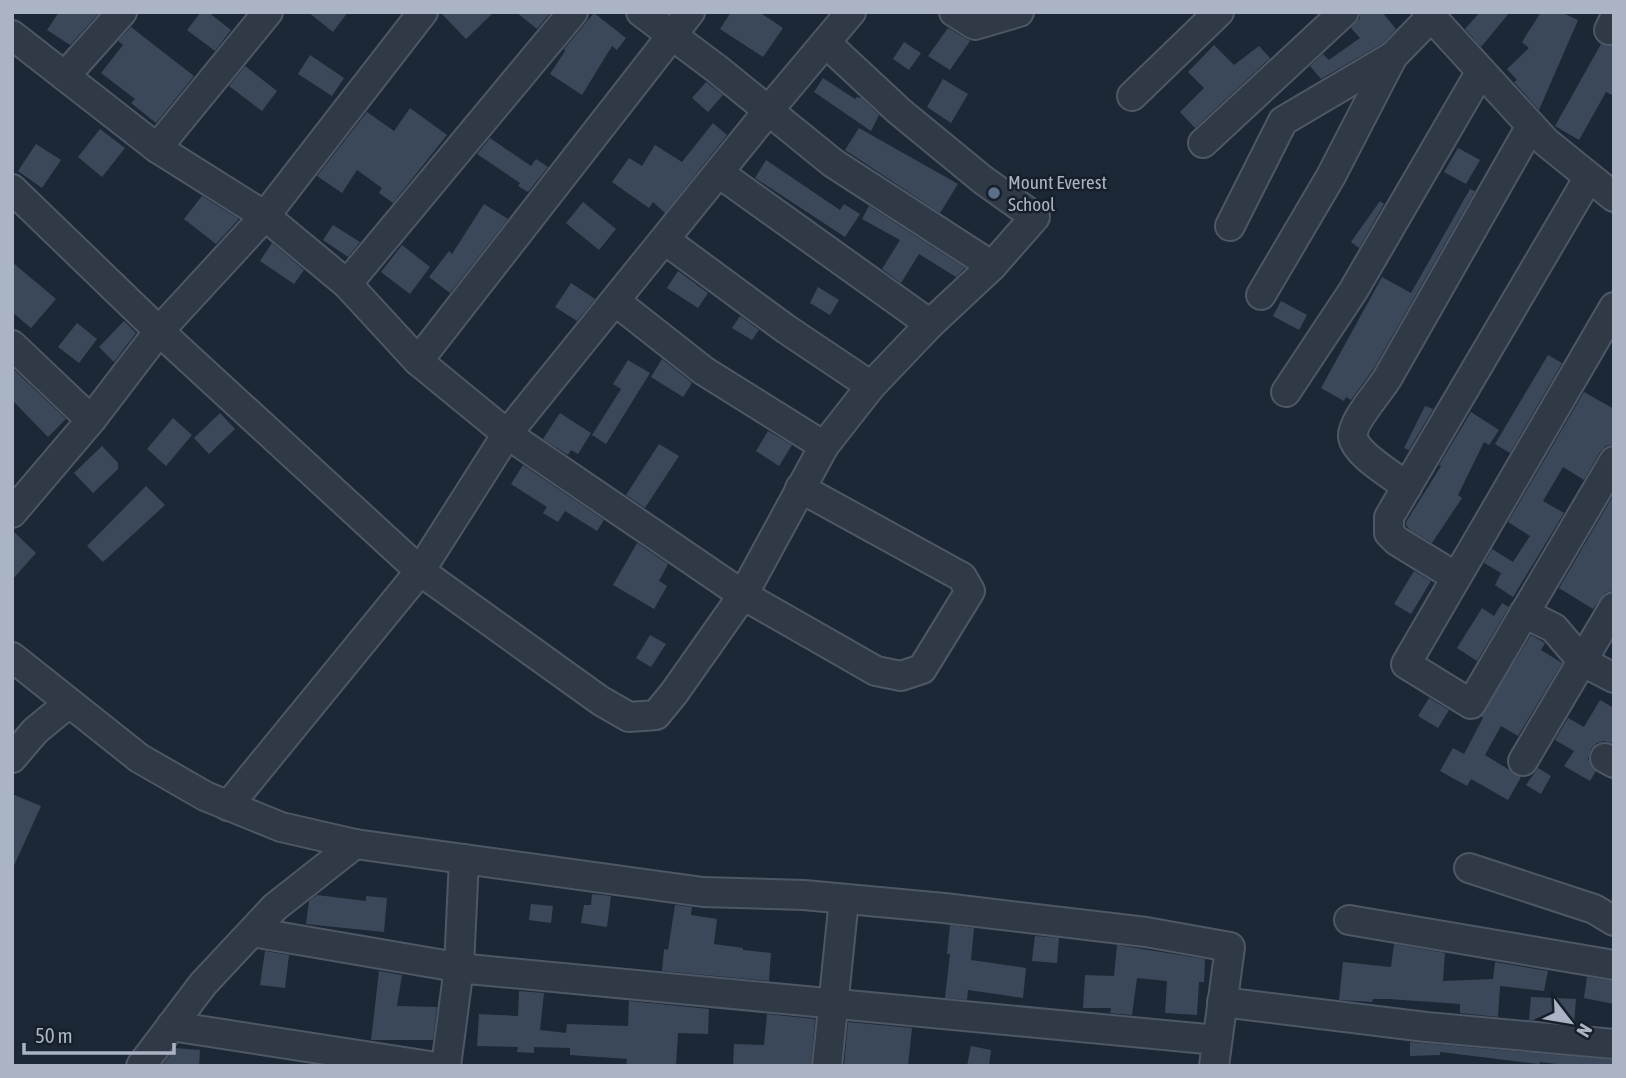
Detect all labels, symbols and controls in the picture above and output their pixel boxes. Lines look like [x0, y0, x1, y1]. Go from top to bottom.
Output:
place label: Mount Everest School [1008, 171, 1107, 215]
marker: Mount Everest School [986, 185, 1002, 201]
north arrow [1535, 987, 1605, 1057]
scale bar [24, 1012, 175, 1056]
text: N [1572, 1020, 1597, 1041]
text: 50 m [35, 1023, 73, 1047]

